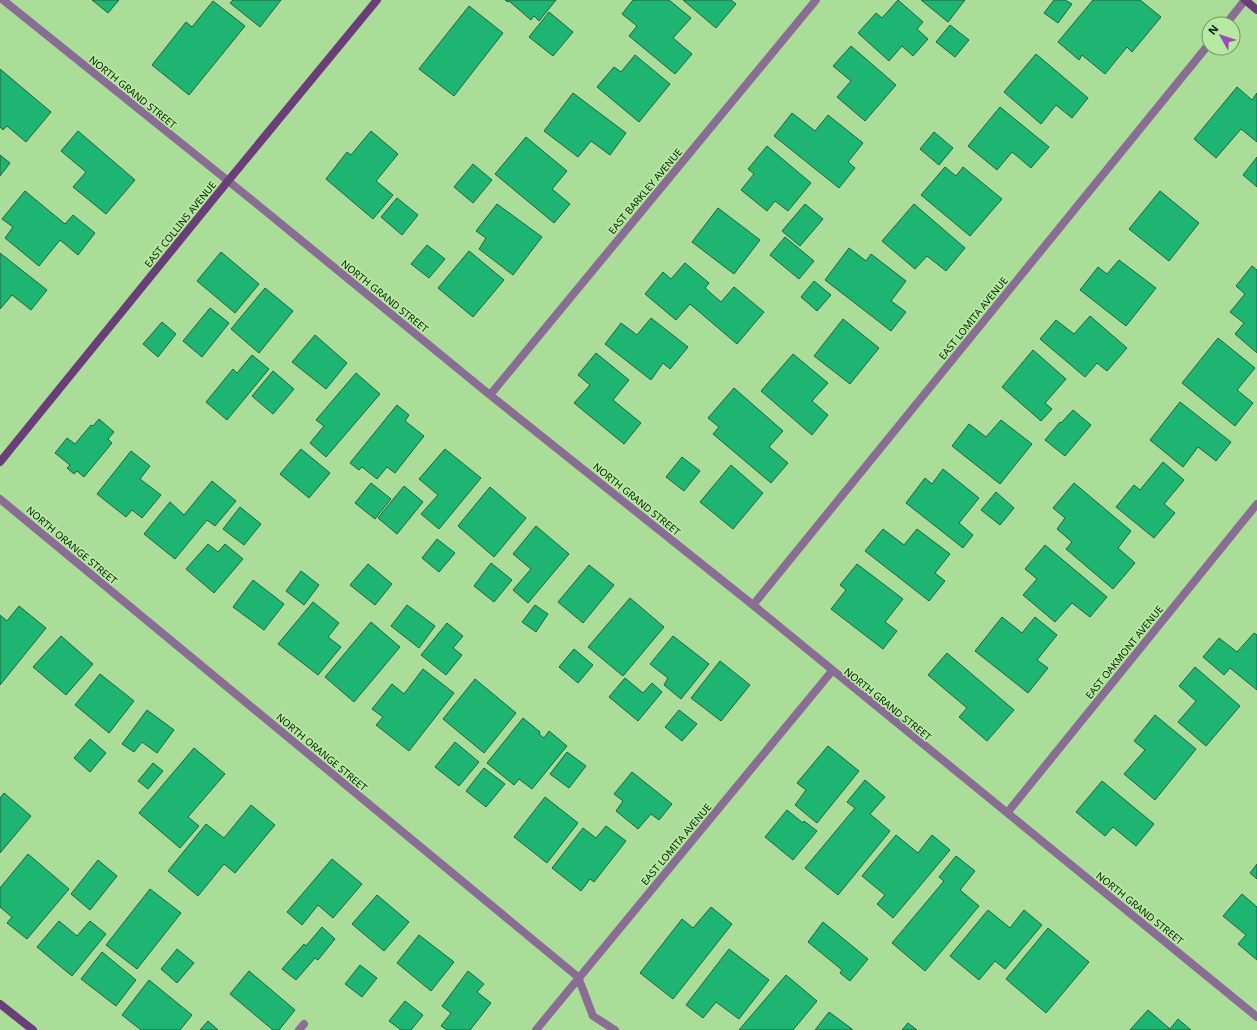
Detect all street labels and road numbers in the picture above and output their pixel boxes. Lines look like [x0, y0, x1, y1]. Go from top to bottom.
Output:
street label: NORTH GRAND STREET [86, 52, 180, 132]
street label: EAST BARKLEY AVENUE [605, 145, 685, 237]
street label: EAST COLLINS AVENUE [141, 178, 219, 270]
street label: NORTH GRAND STREET [338, 256, 432, 336]
street label: EAST LOMITA AVENUE [935, 274, 1011, 362]
street label: NORTH GRAND STREET [590, 459, 684, 539]
street label: NORTH ORANGE STREET [24, 503, 121, 587]
street label: EAST OAKMONT AVENUE [1082, 602, 1166, 702]
street label: NORTH GRAND STREET [841, 664, 935, 744]
street label: NORTH ORANGE STREET [274, 710, 371, 794]
street label: EAST LOMITA AVENUE [638, 800, 714, 888]
street label: NORTH GRAND STREET [1093, 868, 1187, 948]

